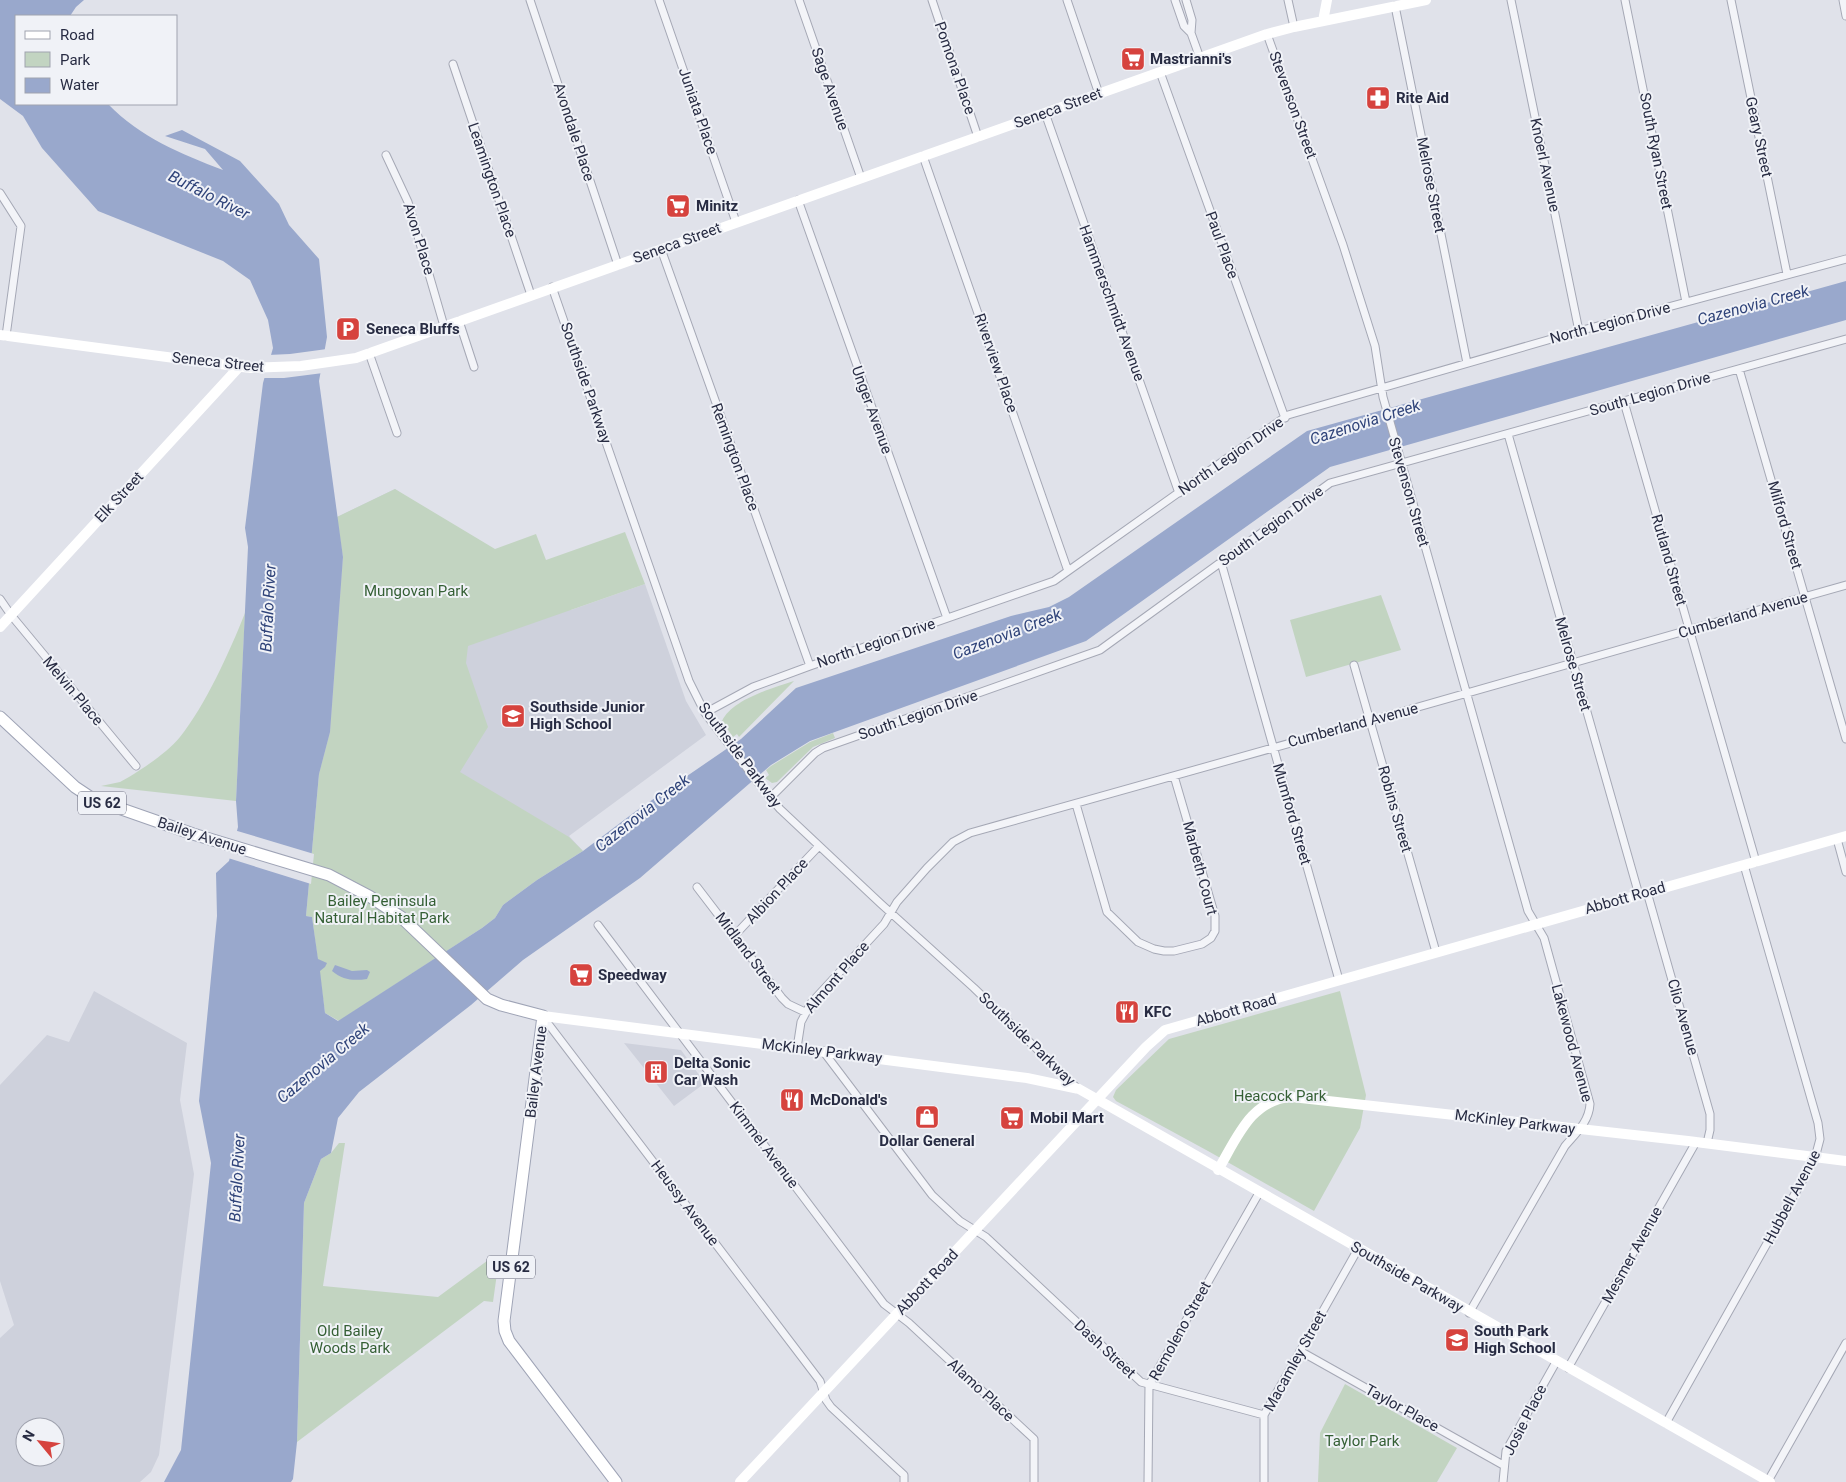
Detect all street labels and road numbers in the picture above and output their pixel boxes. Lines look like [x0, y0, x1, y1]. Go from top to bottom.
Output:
street label: Pomona Place [931, 19, 979, 117]
street label: Sage Avenue [807, 45, 853, 133]
street label: Stevenson Street [1265, 49, 1321, 161]
street label: Juniata Place [675, 65, 721, 157]
street label: Avondale Place [550, 81, 598, 184]
street label: Seneca Street [1012, 84, 1105, 132]
street label: South Ryan Street [1636, 91, 1676, 211]
street label: Geary Street [1742, 95, 1776, 179]
street label: Knoerl Avenue [1526, 116, 1564, 214]
street label: Leamington Place [464, 120, 520, 240]
street label: Melrose Street [1413, 136, 1449, 234]
street label: Avon Place [400, 201, 438, 277]
street label: Paul Place [1202, 209, 1242, 281]
street label: Seneca Street [631, 219, 724, 267]
street label: Hammerschmidt Avenue [1075, 222, 1149, 384]
street label: North Legion Drive [1548, 298, 1672, 348]
street label: Riverview Place [971, 311, 1021, 415]
street label: Southside Parkway [557, 320, 615, 446]
street label: Seneca Street [171, 348, 265, 376]
street label: Unger Avenue [848, 364, 896, 456]
street label: South Legion Drive [1587, 368, 1713, 420]
street label: Remington Place [707, 401, 763, 513]
street label: North Legion Drive [1175, 413, 1287, 499]
street label: Stevenson Street [1385, 435, 1433, 549]
street label: Elk Street [91, 468, 147, 526]
street label: Milford Street [1764, 479, 1806, 571]
street label: South Legion Drive [1215, 482, 1327, 570]
street label: Rutland Street [1647, 512, 1691, 608]
street label: Cumberland Avenue [1676, 588, 1810, 642]
street label: North Legion Drive [814, 614, 938, 672]
street label: Melrose Street [1551, 615, 1595, 713]
street label: Melvin Place [39, 653, 107, 729]
street label: South Legion Drive [856, 686, 980, 744]
street label: Southside Parkway [695, 699, 785, 811]
street label: Cumberland Avenue [1286, 699, 1420, 751]
street label: Mumford Street [1269, 761, 1315, 867]
street label: Robins Street [1374, 764, 1416, 854]
road number: US 62 [78, 791, 126, 814]
street label: Bailey Avenue [155, 813, 249, 859]
street label: Marbeth Court [1179, 819, 1221, 917]
street label: Albion Place [742, 854, 812, 928]
street label: Abbott Road [1583, 878, 1667, 918]
street label: Midland Street [712, 909, 784, 997]
street label: Almont Place [801, 937, 873, 1017]
street label: Clio Avenue [1664, 977, 1702, 1057]
street label: Lakewood Avenue [1548, 982, 1596, 1104]
street label: Southside Parkway [975, 988, 1079, 1090]
street label: Abbott Road [1194, 990, 1278, 1030]
street label: Bailey Avenue [521, 1025, 551, 1119]
street label: McKinley Parkway [761, 1035, 883, 1067]
street label: Kimmel Avenue [726, 1098, 802, 1192]
street label: McKinley Parkway [1454, 1106, 1576, 1138]
street label: Hubbell Avenue [1760, 1147, 1824, 1247]
street label: Heussy Avenue [647, 1157, 723, 1249]
street label: Mesmer Avenue [1598, 1203, 1666, 1306]
street label: Southside Parkway [1347, 1237, 1467, 1317]
street label: Abbott Road [892, 1245, 962, 1319]
road number: US 62 [487, 1256, 535, 1278]
street label: Remoleno Street [1145, 1278, 1215, 1384]
street label: Macamley Street [1260, 1307, 1330, 1414]
street label: Dash Street [1071, 1316, 1139, 1382]
street label: Alamo Place [944, 1355, 1018, 1425]
street label: Taylor Place [1362, 1380, 1442, 1436]
street label: Josie Place [1500, 1382, 1551, 1458]

